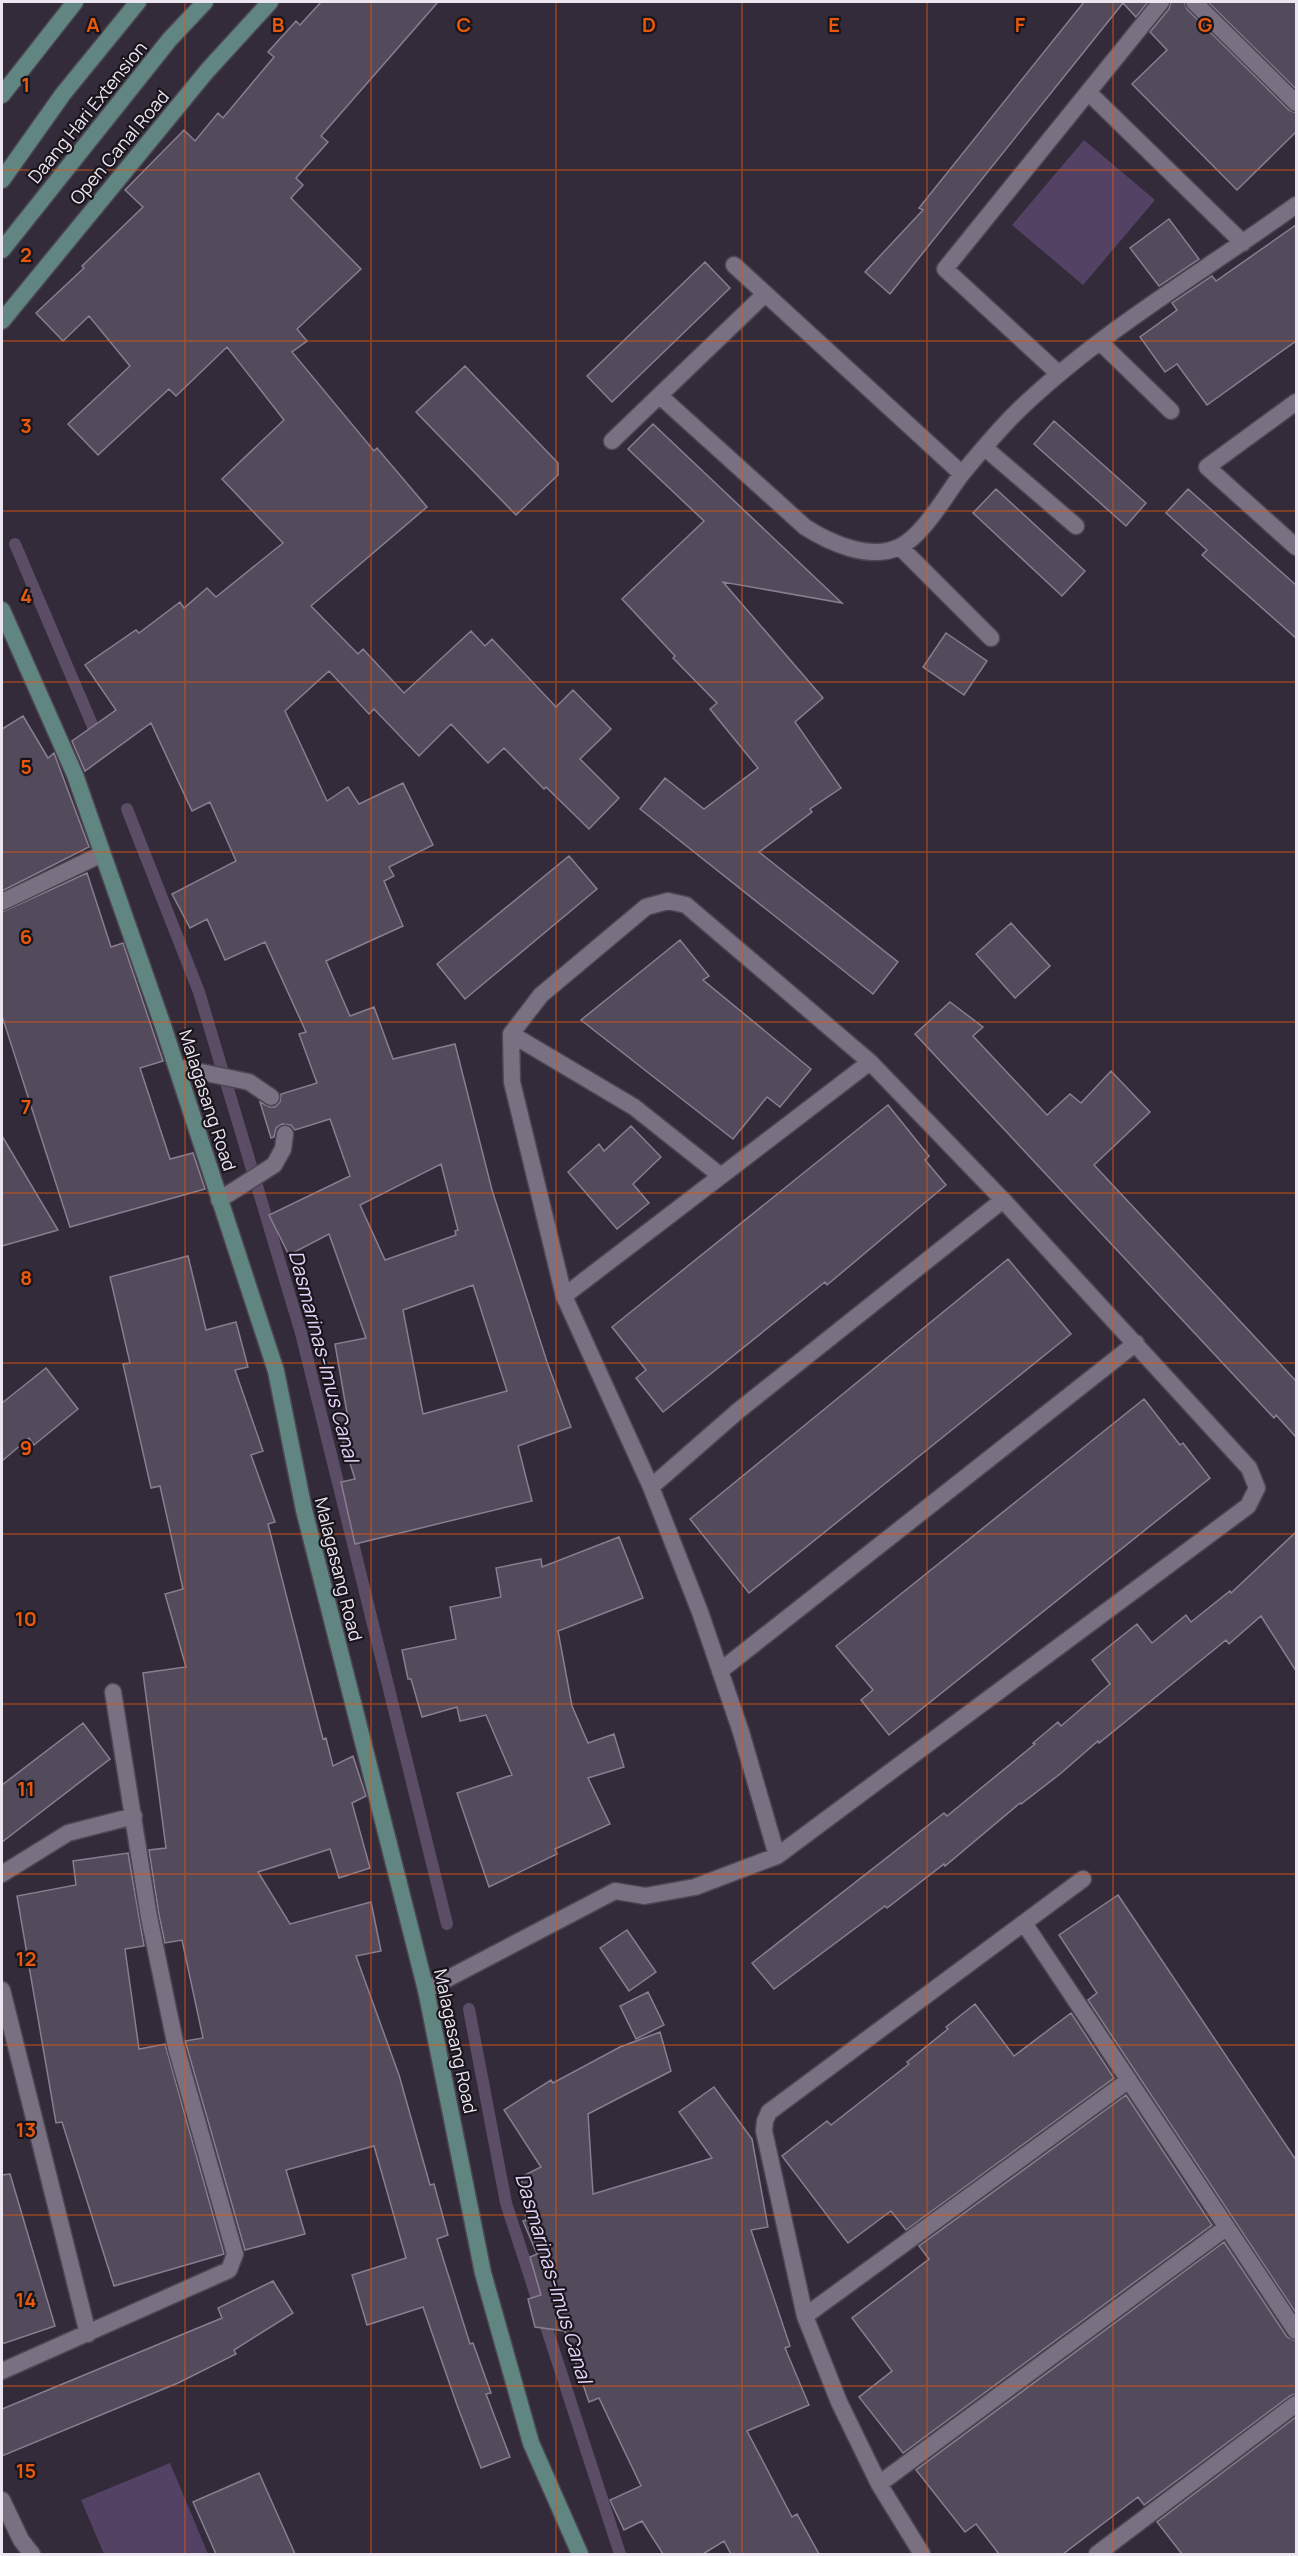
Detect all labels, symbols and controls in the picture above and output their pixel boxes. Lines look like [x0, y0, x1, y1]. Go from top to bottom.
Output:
text: A [86, 11, 100, 38]
text: B [272, 11, 285, 38]
text: C [457, 11, 471, 38]
text: D [642, 11, 656, 38]
text: E [828, 11, 840, 38]
text: F [1015, 11, 1026, 38]
text: G [1198, 11, 1213, 38]
street label: Daang Hari Extension [22, 36, 152, 188]
text: 1 [22, 71, 30, 98]
street label: Open Canal Road [64, 85, 174, 209]
text: 2 [20, 241, 32, 268]
text: 3 [20, 412, 32, 439]
text: 4 [20, 582, 32, 609]
text: 5 [20, 753, 32, 780]
text: 6 [20, 923, 32, 950]
street label: Malagasang Road [174, 1026, 242, 1174]
text: 7 [21, 1093, 31, 1120]
water label: Dasmarinas-Imus Canal [283, 1247, 366, 1467]
text: 8 [20, 1264, 32, 1291]
text: 9 [20, 1434, 32, 1461]
street label: Malagasang Road [310, 1495, 368, 1643]
text: 10 [15, 1605, 37, 1632]
text: 11 [17, 1775, 35, 1802]
text: 12 [16, 1945, 36, 1972]
street label: Malagasang Road [429, 1967, 483, 2115]
text: 13 [16, 2116, 36, 2143]
water label: Dasmarinas-Imus Canal [509, 2170, 599, 2388]
text: 14 [16, 2286, 36, 2313]
text: 15 [16, 2457, 36, 2484]

